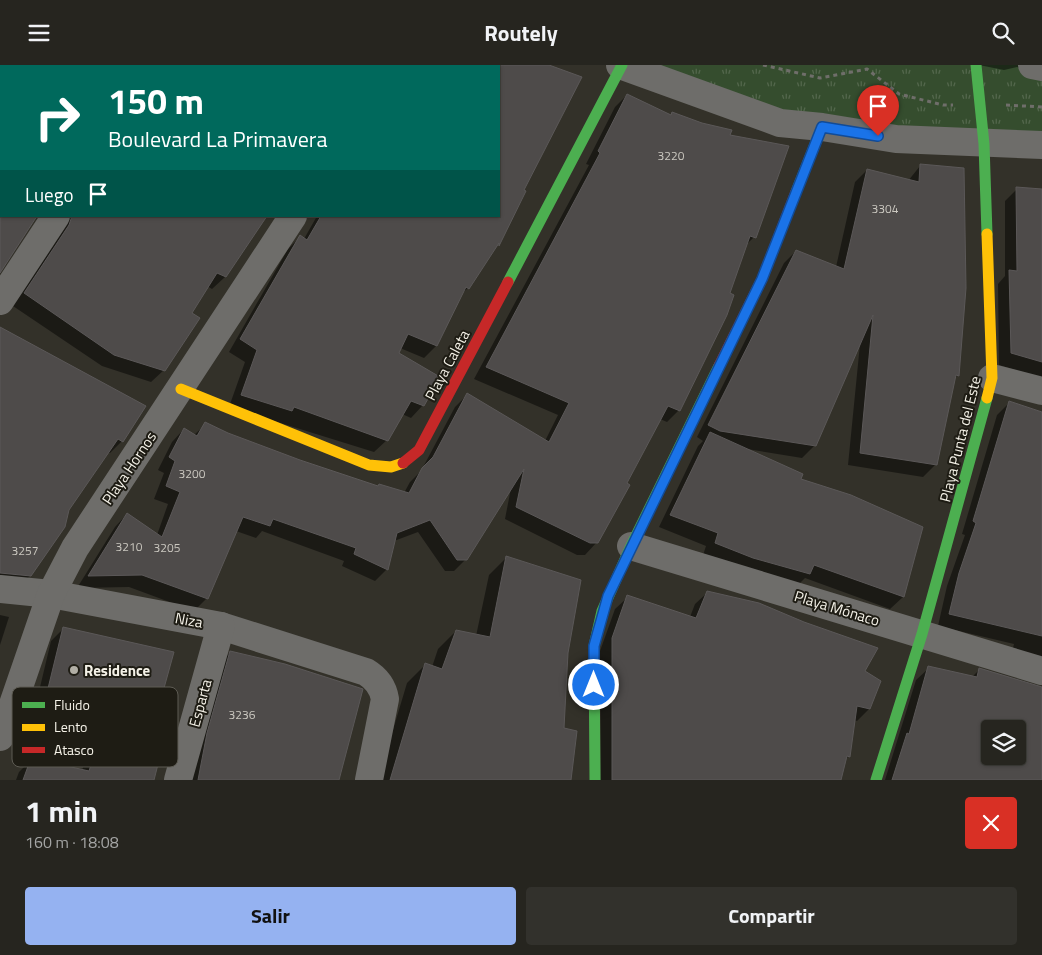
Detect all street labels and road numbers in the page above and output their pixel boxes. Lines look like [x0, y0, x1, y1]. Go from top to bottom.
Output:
street label: Playa Caleta [419, 325, 475, 404]
street label: Playa Punta del Este [933, 374, 987, 504]
street label: Playa Hornos [96, 427, 162, 509]
street label: Playa Mónaco [792, 584, 883, 632]
street label: Niza [173, 606, 205, 634]
street label: Esparta [183, 676, 218, 729]

